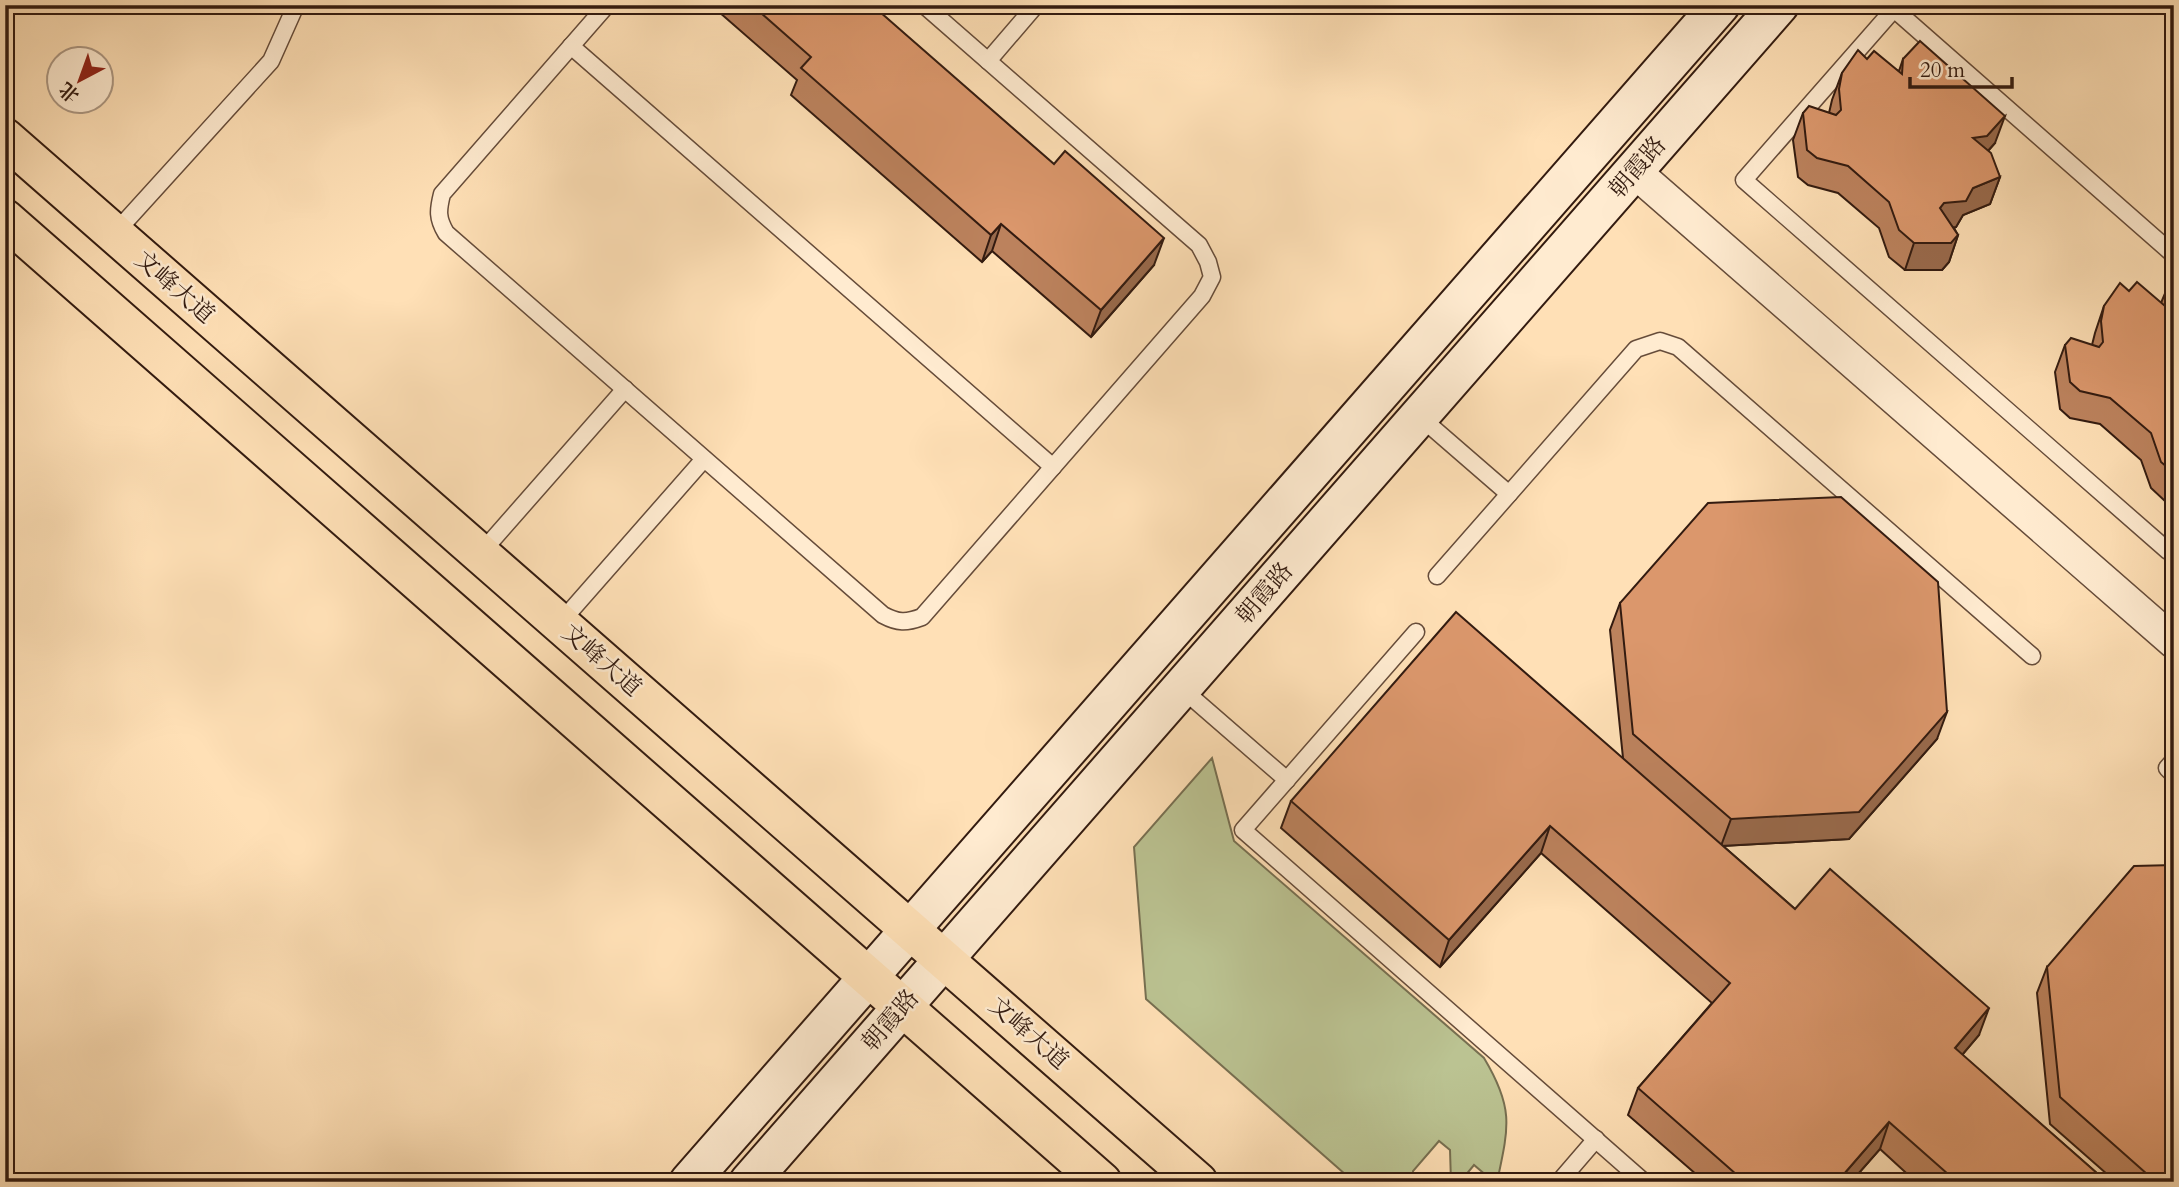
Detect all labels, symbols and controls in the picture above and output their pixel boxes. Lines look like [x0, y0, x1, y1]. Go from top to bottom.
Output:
north arrow [46, 46, 116, 116]
scale bar [1910, 46, 2011, 90]
text: 20 m [1920, 56, 1965, 85]
text: 北 [54, 76, 85, 108]
street label: 朝霞路 [1601, 129, 1673, 205]
street label: 文峰大道 [128, 243, 222, 331]
street label: 朝霞路 [1228, 555, 1300, 631]
street label: 文峰大道 [555, 616, 649, 704]
street label: 朝霞路 [854, 982, 926, 1058]
street label: 文峰大道 [982, 989, 1076, 1077]

